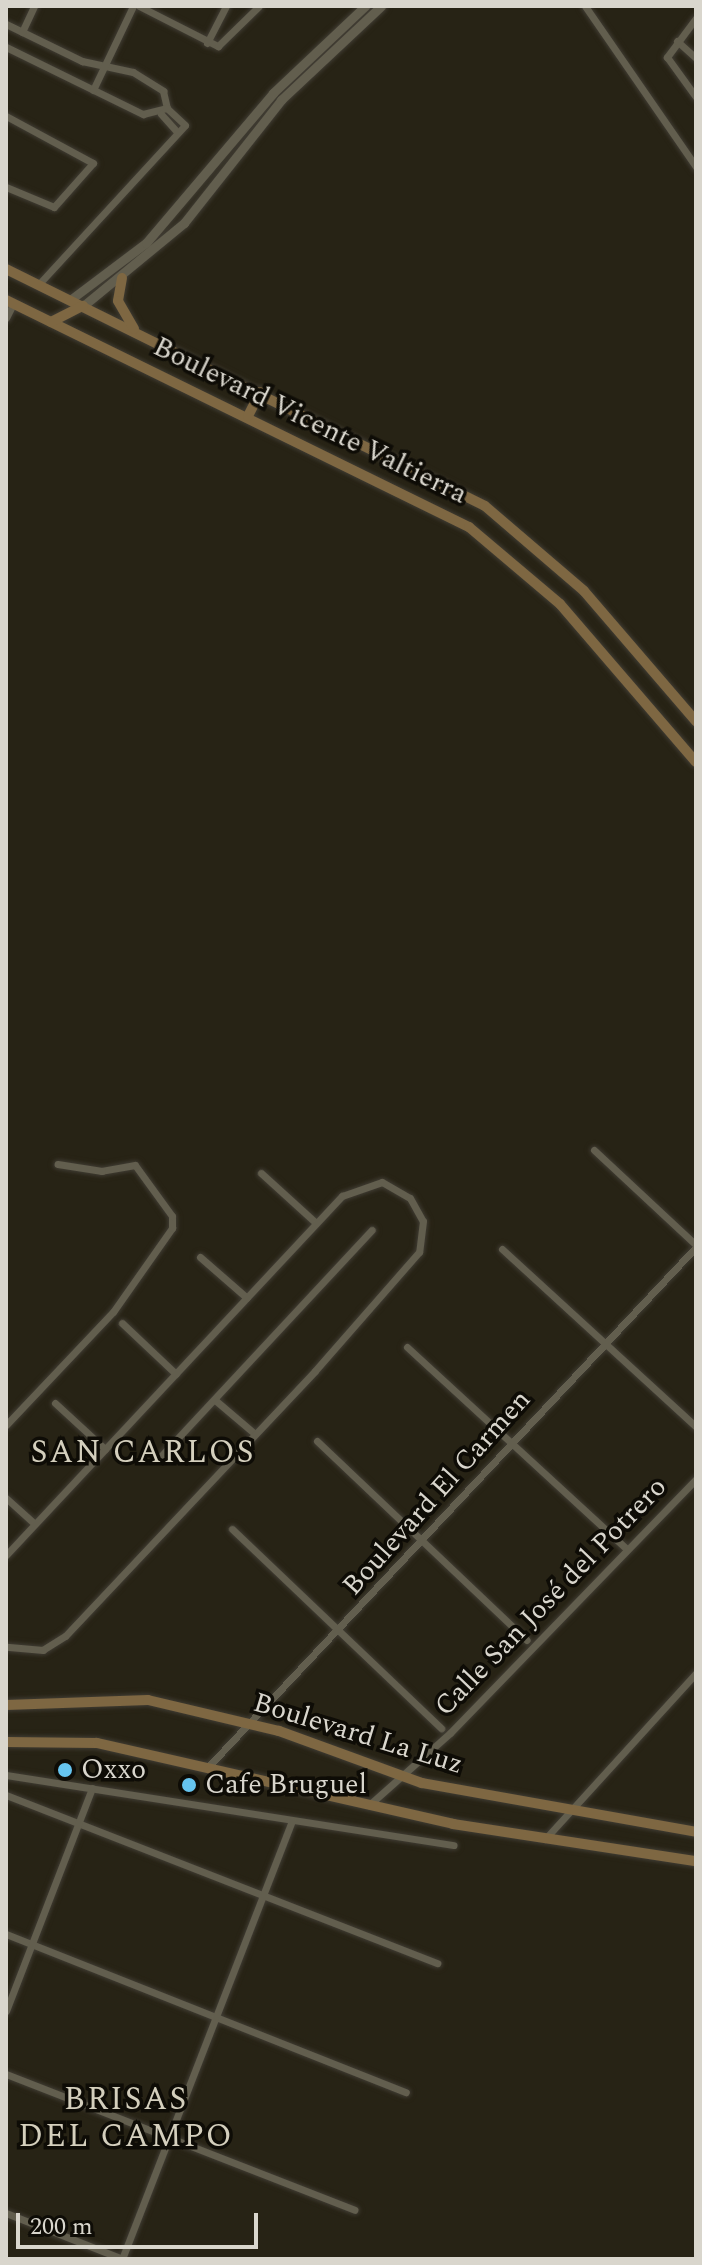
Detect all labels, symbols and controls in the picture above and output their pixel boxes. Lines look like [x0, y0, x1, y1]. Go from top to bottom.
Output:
street label: Boulevard Vicente Valtierra [148, 330, 472, 512]
street label: Boulevard El Carmen [336, 1383, 538, 1603]
district label: SAN CARLOS [30, 1434, 256, 1472]
street label: Calle San José del Potrero [428, 1470, 674, 1724]
street label: Boulevard La Luz [249, 1686, 467, 1782]
place label: Oxxo [81, 1753, 146, 1787]
marker: Oxxo [56, 1761, 74, 1779]
place label: Cafe Bruguel [205, 1768, 367, 1802]
marker: Cafe Bruguel [180, 1776, 198, 1794]
district label: BRISAS DEL CAMPO [18, 2082, 234, 2157]
scale bar [20, 2197, 262, 2247]
text: 200 m [30, 2209, 93, 2245]

